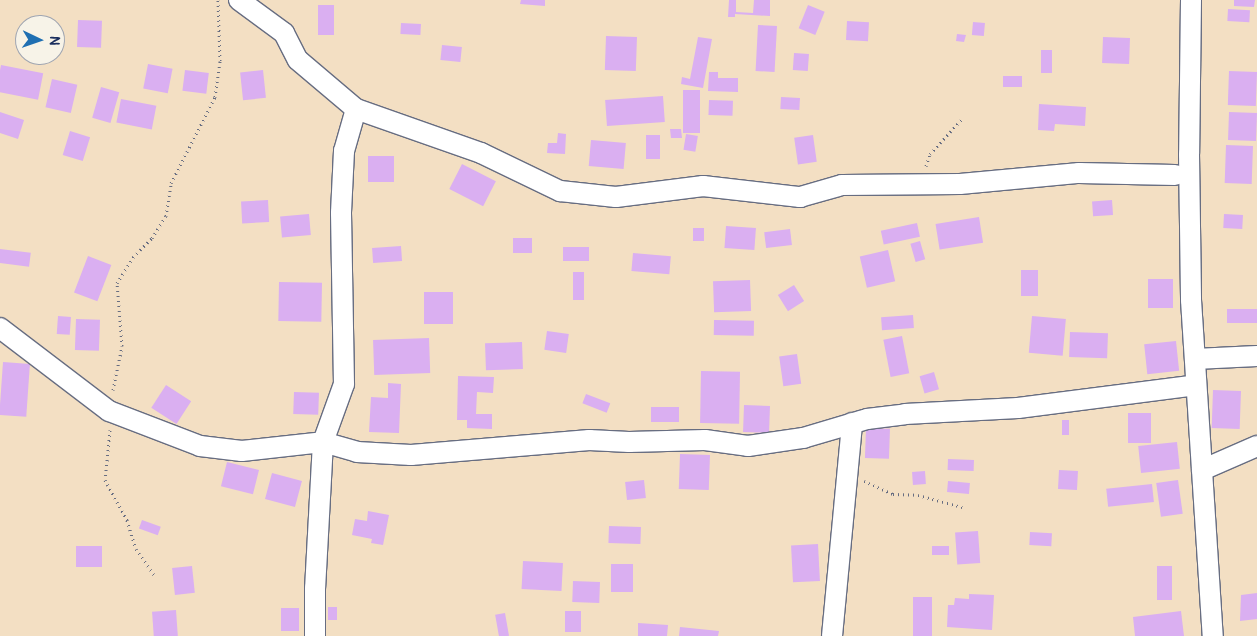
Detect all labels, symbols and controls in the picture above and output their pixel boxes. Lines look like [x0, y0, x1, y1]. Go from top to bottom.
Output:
north arrow [15, 15, 65, 65]
text: N [46, 36, 63, 46]

